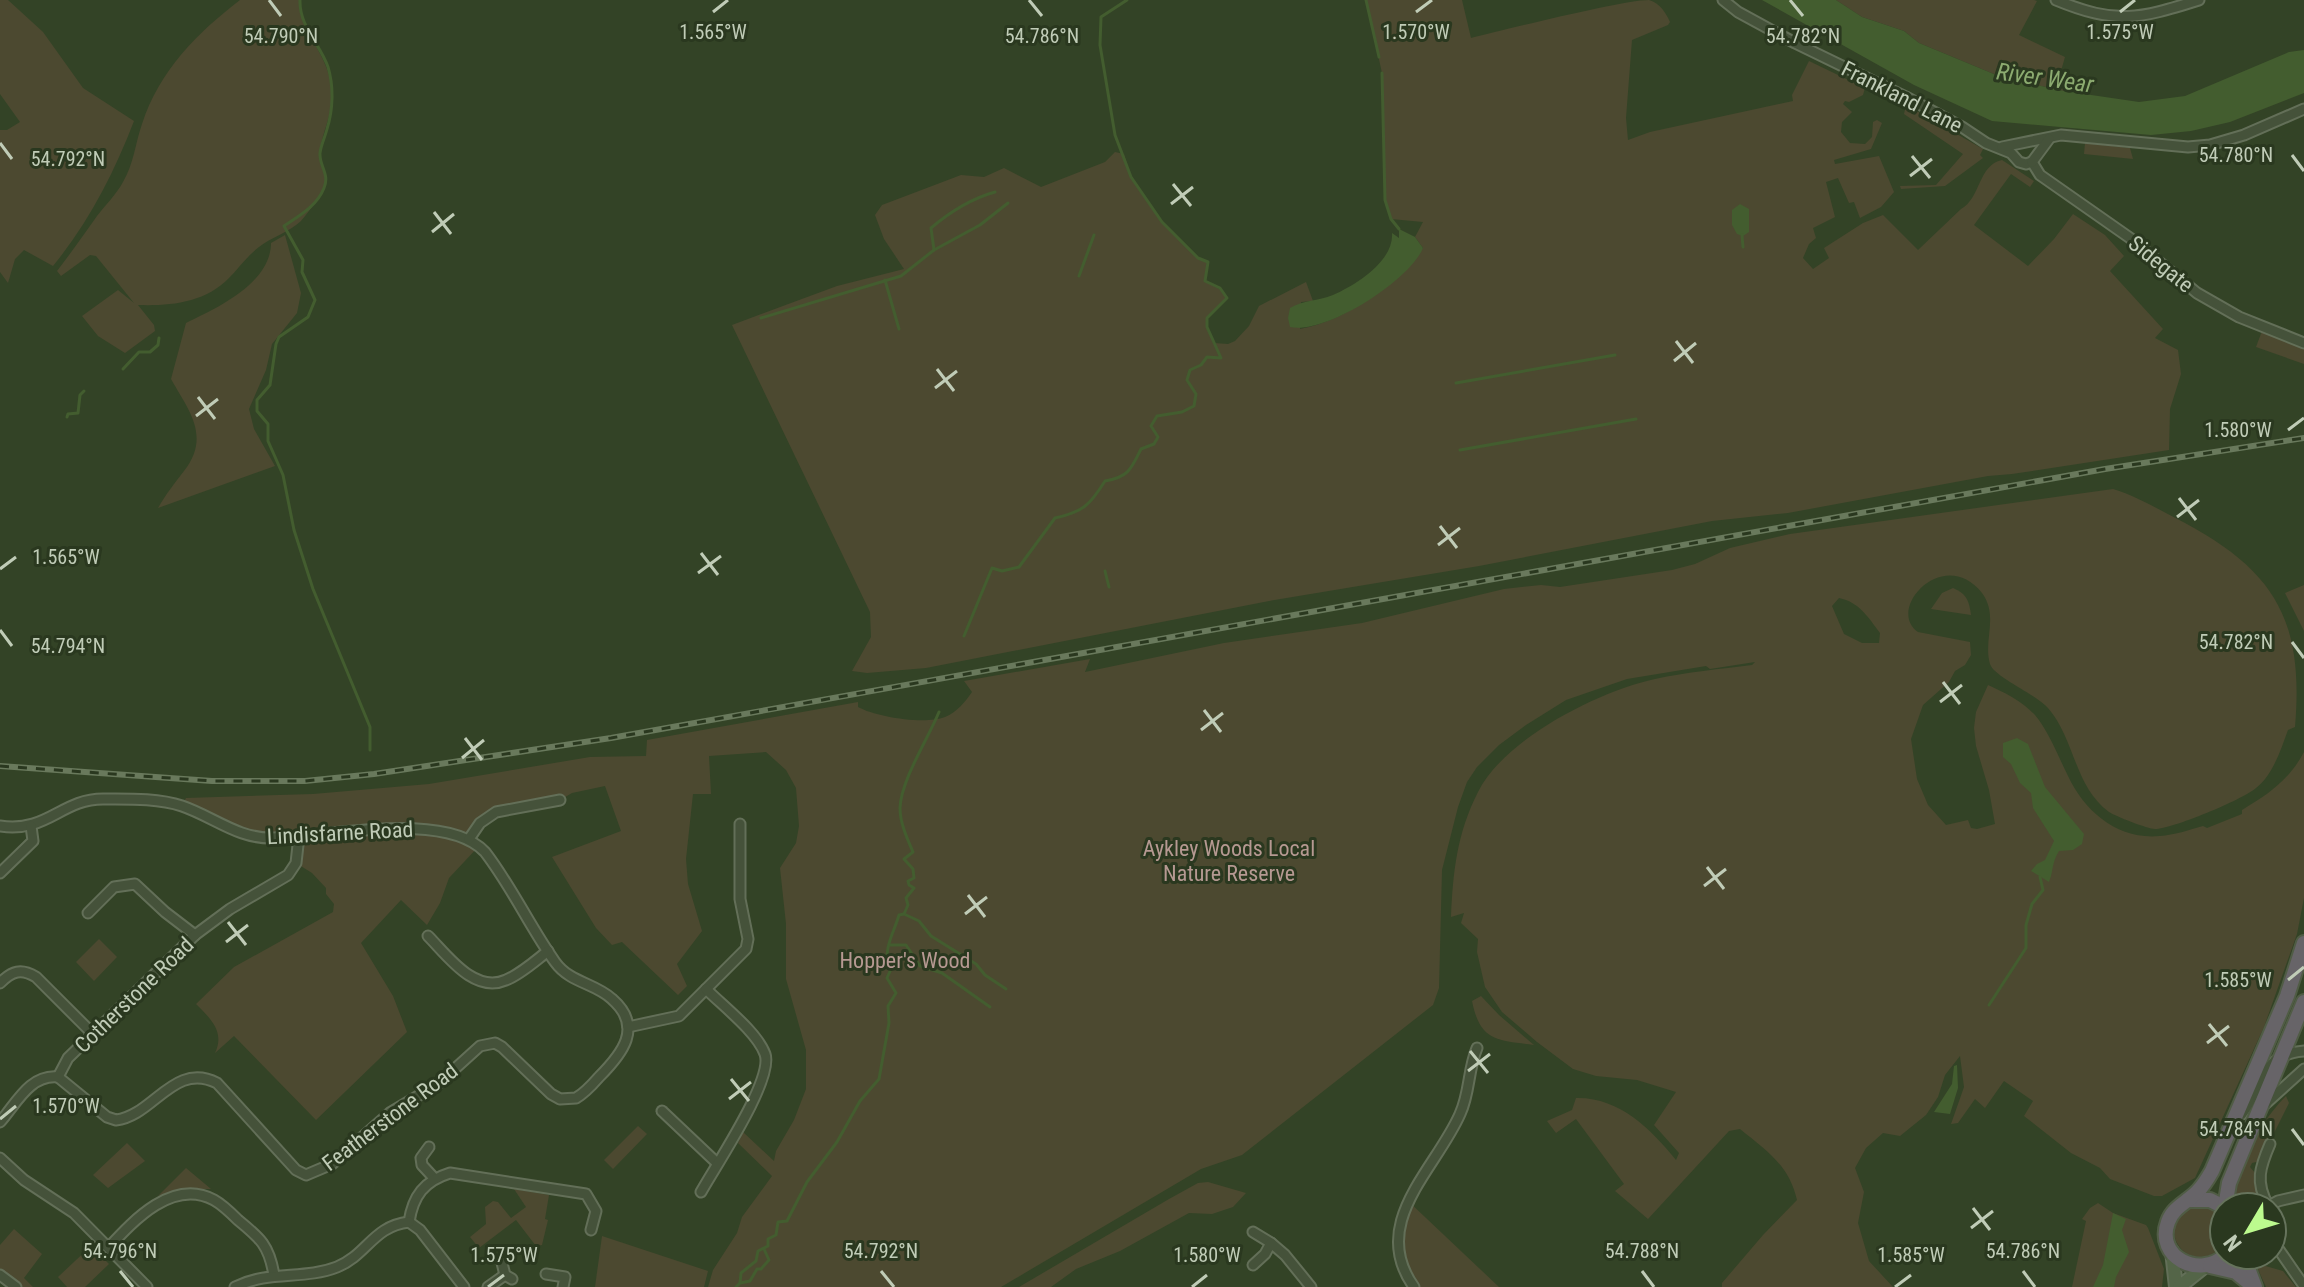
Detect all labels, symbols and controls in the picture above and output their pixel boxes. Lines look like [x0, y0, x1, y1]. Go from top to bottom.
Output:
text: 1.565°W [679, 20, 747, 44]
text: 1.570°W [1382, 20, 1450, 44]
text: 1.575°W [2086, 20, 2154, 44]
text: 54.790°N [244, 24, 318, 48]
text: 54.786°N [1005, 24, 1079, 48]
text: 54.782°N [1766, 24, 1840, 48]
street label: Frankland Lane [1838, 56, 1966, 138]
water label: River Wear [1995, 57, 2096, 99]
text: 54.780°N [2199, 143, 2273, 167]
text: 54.792°N [31, 147, 105, 171]
street label: Sidegate [2124, 230, 2198, 298]
text: 1.580°W [2204, 418, 2272, 442]
text: 1.565°W [32, 545, 100, 569]
text: 54.782°N [2199, 630, 2273, 654]
text: 54.794°N [31, 634, 105, 658]
street label: Lindisfarne Road [266, 817, 414, 849]
park label: Aykley Woods Local Nature Reserve [1143, 836, 1315, 886]
street label: Cotherstone Road [69, 932, 199, 1058]
park label: Hopper's Wood [839, 948, 971, 973]
text: 1.585°W [2204, 968, 2272, 992]
street label: Featherstone Road [317, 1058, 463, 1176]
text: 1.570°W [32, 1094, 100, 1118]
text: 54.784°N [2199, 1117, 2273, 1141]
north arrow [2208, 1191, 2288, 1271]
text: N [2219, 1230, 2247, 1256]
text: 54.796°N [83, 1239, 157, 1263]
text: 54.792°N [844, 1239, 918, 1263]
text: 54.788°N [1605, 1239, 1679, 1263]
text: 54.786°N [1986, 1239, 2060, 1263]
text: 1.575°W [470, 1243, 538, 1267]
text: 1.580°W [1173, 1243, 1241, 1267]
text: 1.585°W [1877, 1243, 1945, 1267]

